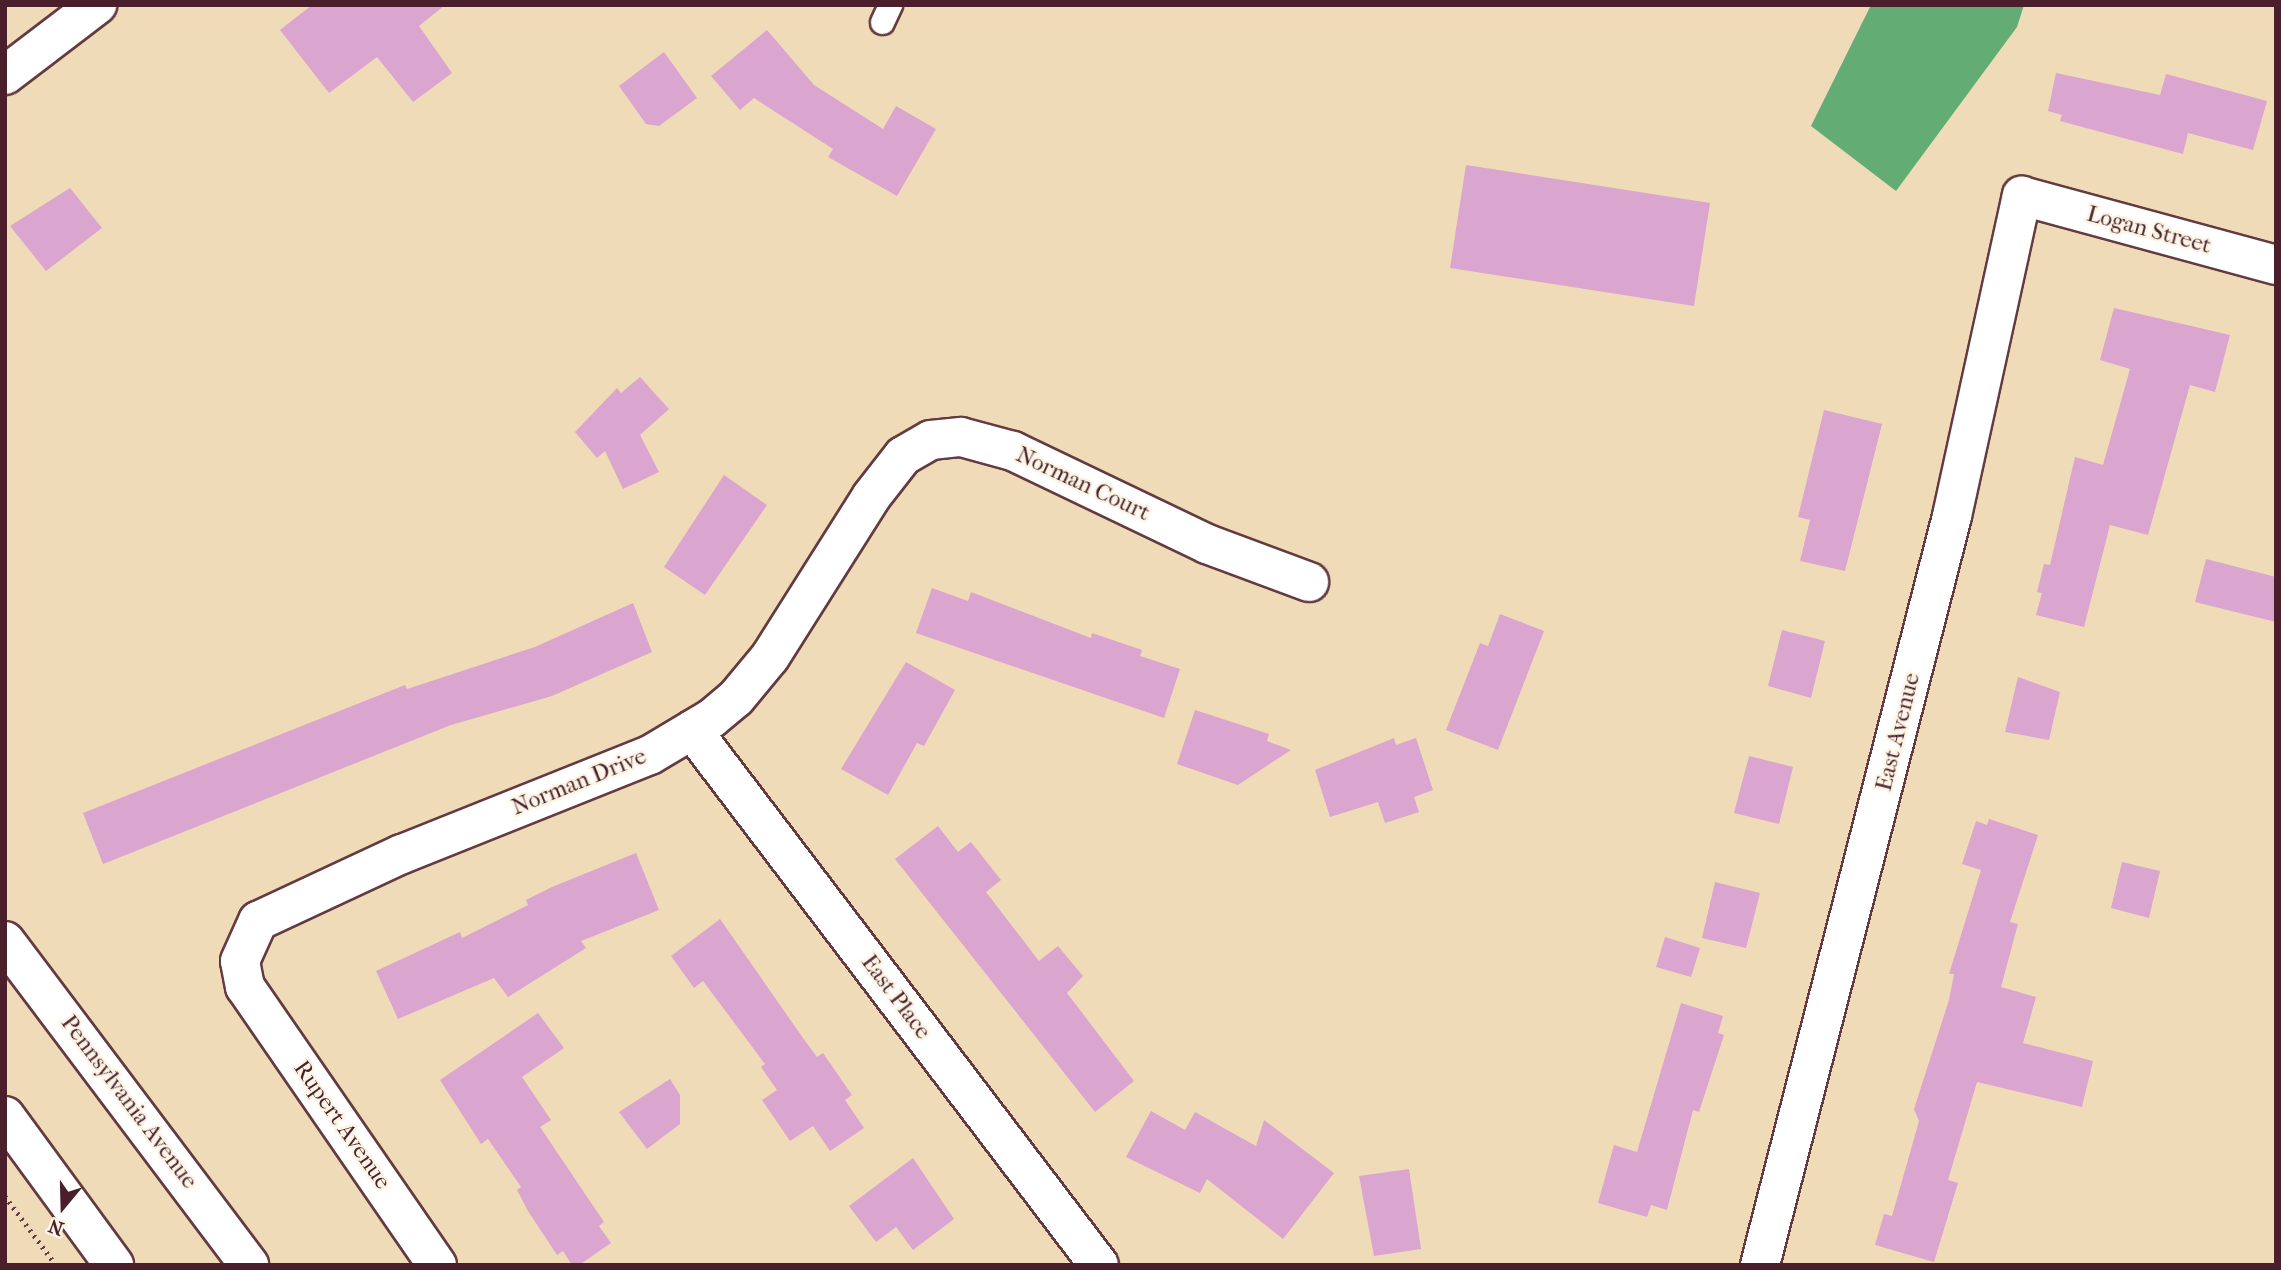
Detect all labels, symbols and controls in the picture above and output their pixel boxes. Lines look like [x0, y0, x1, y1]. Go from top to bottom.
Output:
street label: Logan Street [2084, 200, 2214, 260]
street label: Norman Court [1012, 441, 1154, 527]
street label: East Avenue [1870, 670, 1926, 794]
street label: Norman Drive [508, 743, 650, 821]
street label: East Place [855, 949, 937, 1045]
street label: Pennsylvania Avenue [55, 1010, 203, 1194]
street label: Rupert Avenue [288, 1055, 396, 1195]
north arrow [28, 1172, 98, 1242]
text: N [46, 1214, 67, 1240]

